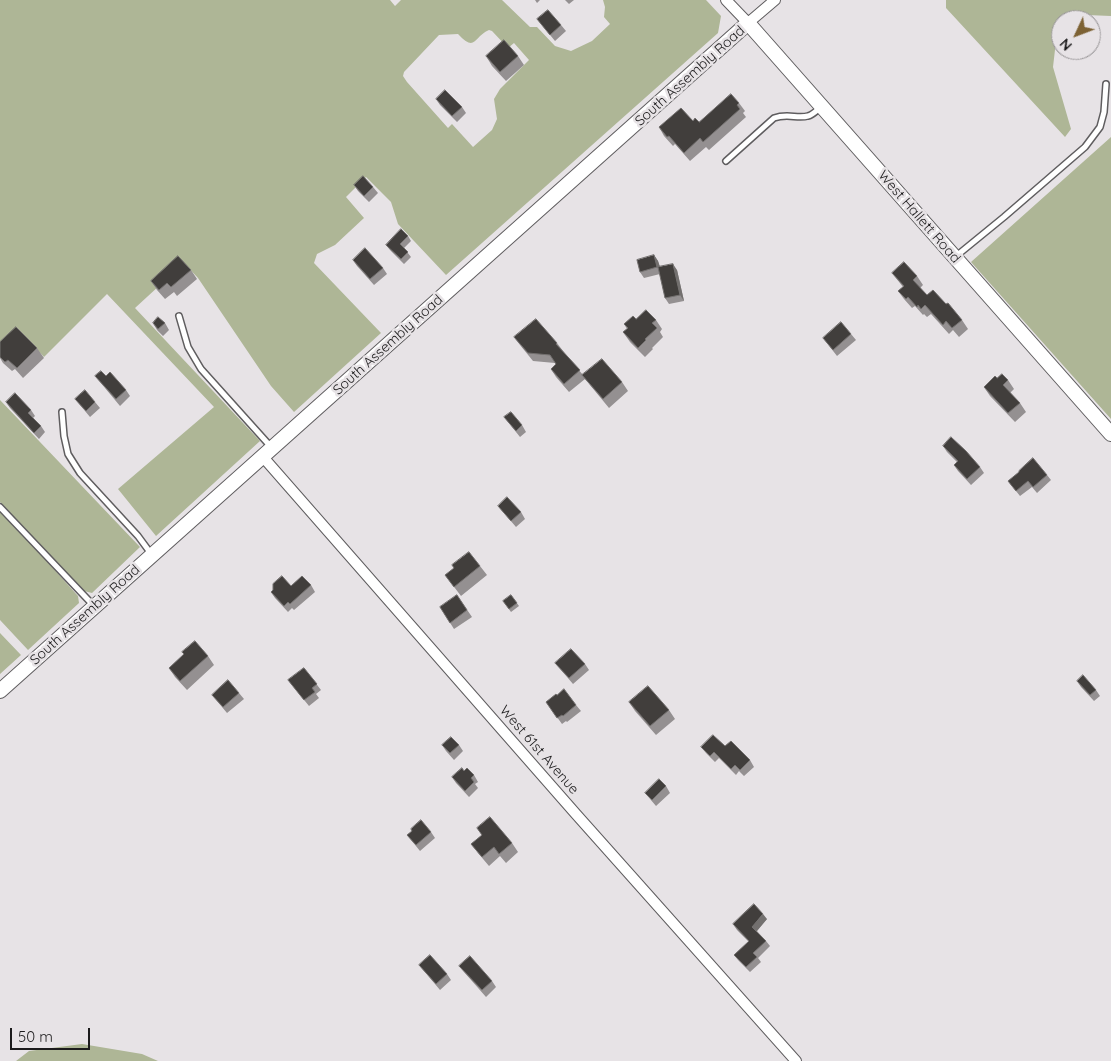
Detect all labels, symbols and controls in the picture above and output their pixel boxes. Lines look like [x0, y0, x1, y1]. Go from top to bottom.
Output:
north arrow [1051, 10, 1101, 60]
street label: South Assembly Road [632, 22, 748, 130]
text: N [1056, 35, 1076, 54]
street label: West Hallett Road [874, 167, 964, 267]
street label: South Assembly Road [330, 291, 446, 399]
street label: South Assembly Road [27, 561, 143, 669]
street label: West 61st Avenue [496, 702, 582, 798]
scale bar [12, 1018, 92, 1050]
text: 50 m [18, 1027, 53, 1046]

